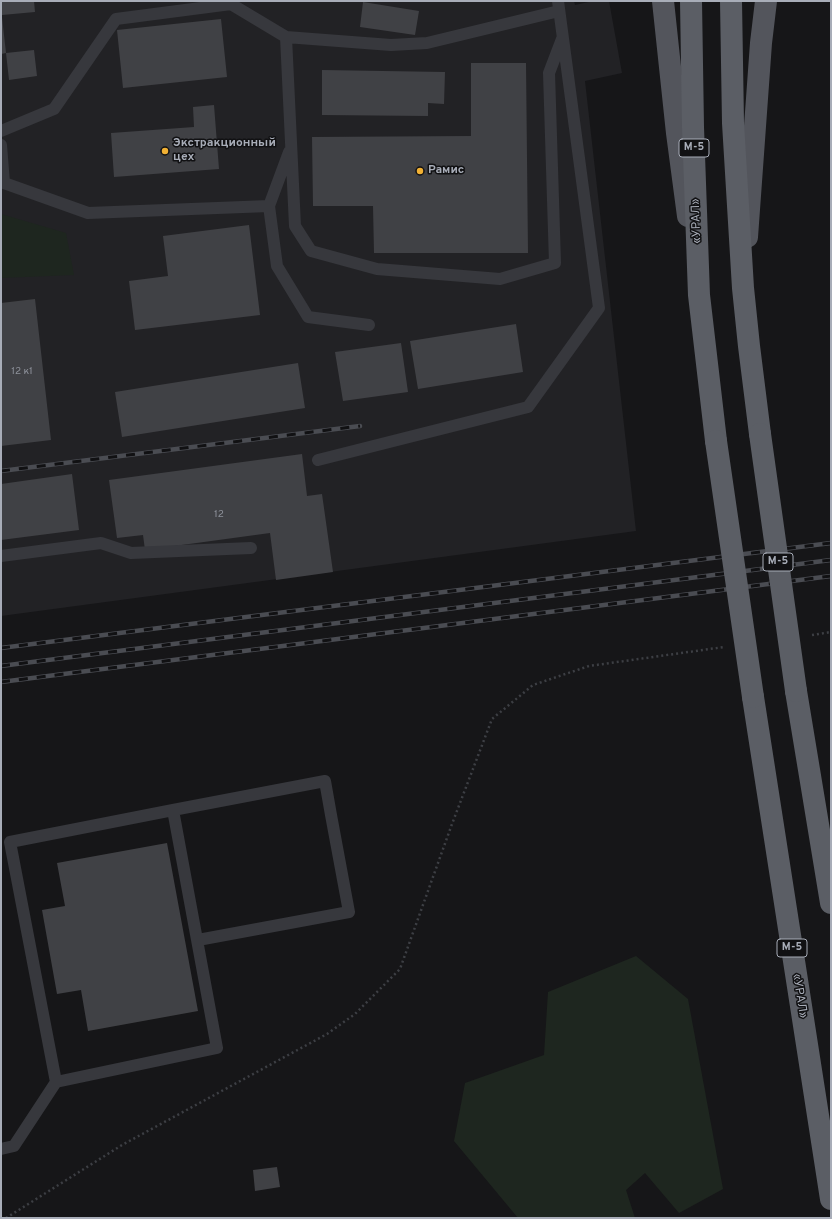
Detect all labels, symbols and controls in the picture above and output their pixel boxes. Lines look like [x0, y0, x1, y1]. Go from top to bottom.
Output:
place label: Экстракционный цех [173, 137, 276, 165]
road number: М-5 [679, 139, 709, 157]
marker: Экстракционный цех [160, 146, 170, 156]
place label: Рамис [428, 164, 464, 178]
marker: Рамис [415, 166, 425, 176]
street label: «УРАЛ» [689, 198, 705, 244]
house number: 12 к1 [11, 366, 33, 378]
house number: 12 [214, 509, 224, 521]
road number: М-5 [763, 553, 793, 571]
road number: М-5 [777, 939, 807, 957]
street label: «УРАЛ» [788, 973, 810, 1019]

